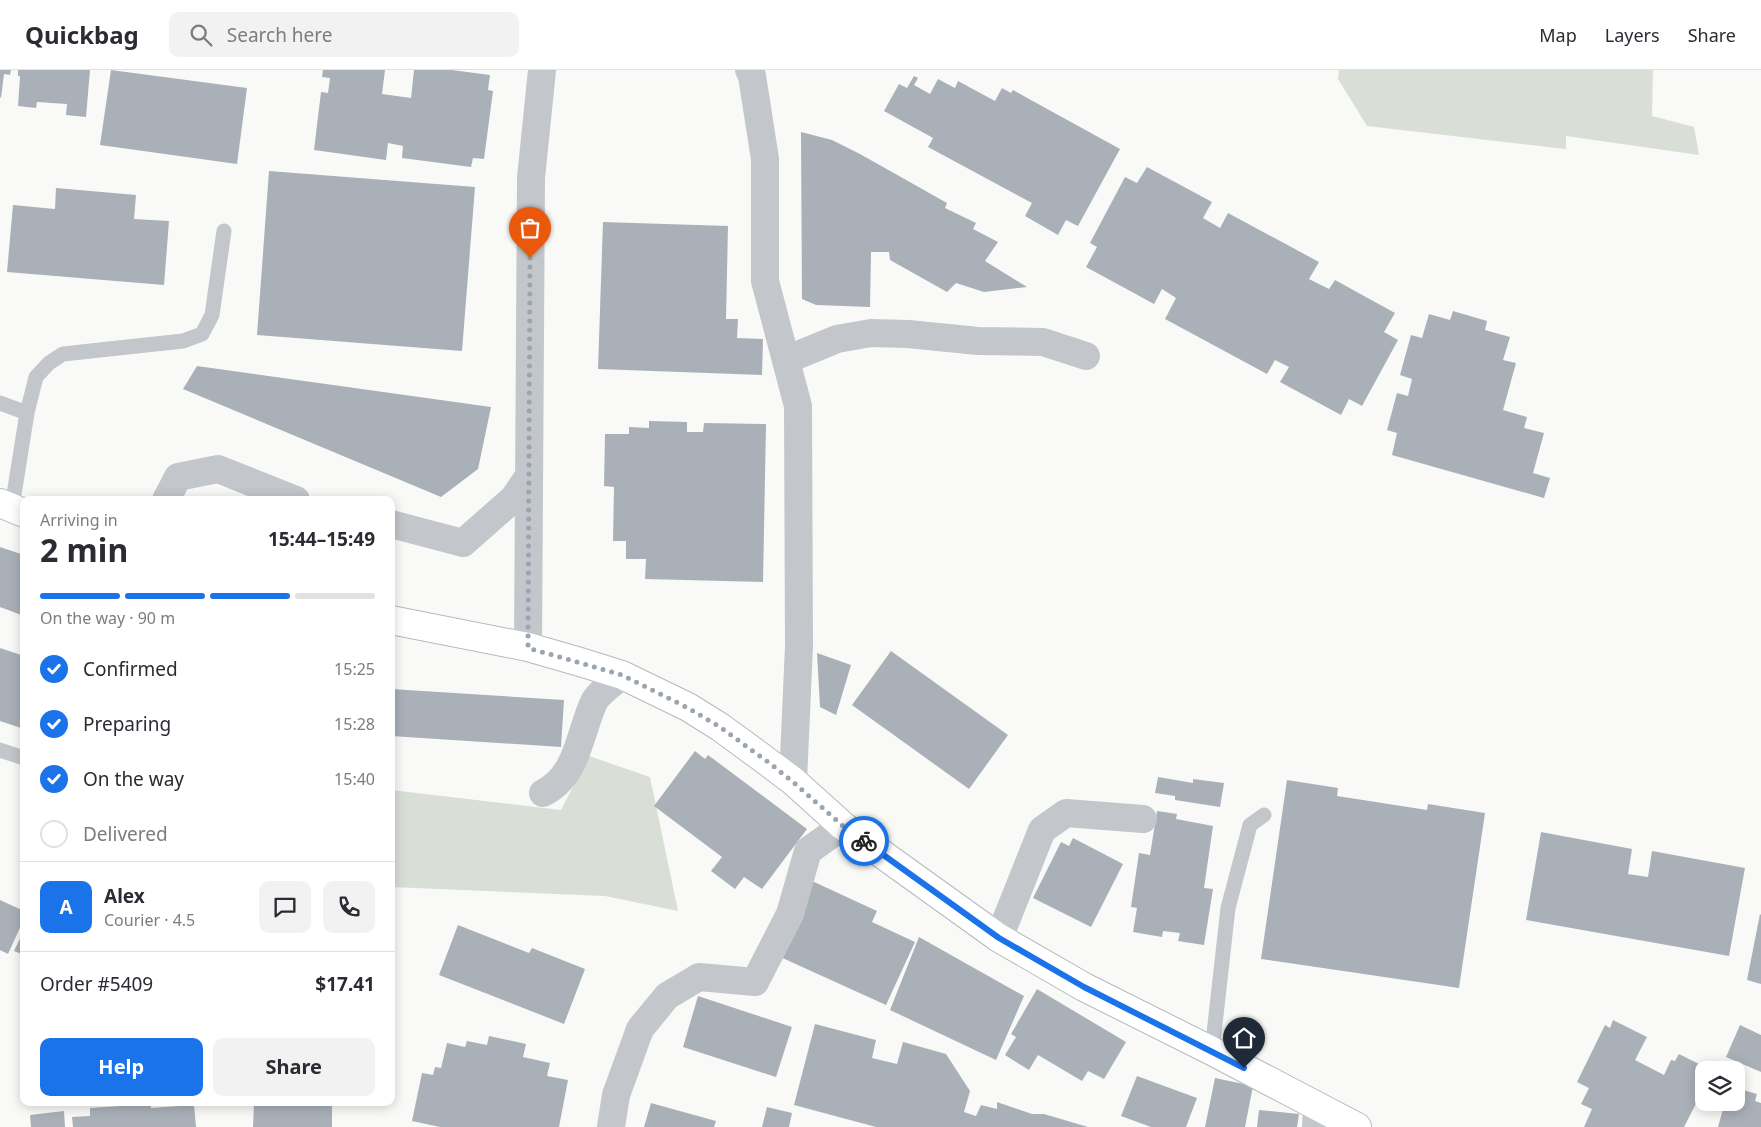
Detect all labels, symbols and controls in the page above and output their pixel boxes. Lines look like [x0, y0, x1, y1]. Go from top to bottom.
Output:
search box [169, 12, 519, 57]
text: Quickbag [25, 18, 139, 51]
icon: search [187, 21, 215, 49]
text: Search here [227, 22, 332, 48]
text: Map [1539, 23, 1577, 47]
text: Layers [1605, 23, 1660, 47]
text: Share [1688, 23, 1736, 47]
pin [509, 207, 551, 258]
icon: bag [516, 214, 544, 242]
text: Arriving in [40, 509, 118, 531]
text: 15:44–15:49 [268, 526, 375, 552]
text: 2 min [40, 528, 128, 571]
text: On the way · 90 m [40, 607, 175, 629]
icon: check [40, 655, 68, 683]
text: Confirmed [83, 656, 178, 682]
text: 15:25 [334, 658, 375, 680]
icon: check [40, 710, 68, 738]
text: Preparing [83, 711, 171, 737]
text: 15:28 [334, 713, 375, 735]
icon: check [40, 765, 68, 793]
text: On the way [83, 766, 184, 792]
text: 15:40 [334, 768, 375, 790]
courier [839, 816, 889, 866]
text: Delivered [83, 821, 168, 847]
icon: bike [850, 827, 878, 855]
button: chat [259, 881, 311, 933]
button: phone [323, 881, 375, 933]
text: Alex [104, 883, 145, 909]
text: A [59, 894, 73, 920]
text: Courier · 4.5 [104, 909, 195, 931]
text: Order #5409 [40, 971, 153, 997]
text: $17.41 [315, 971, 375, 997]
pin [1223, 1017, 1265, 1068]
icon: home [1230, 1024, 1258, 1052]
button: Help [40, 1038, 203, 1096]
button: Share [213, 1038, 375, 1096]
map controls [1695, 1061, 1745, 1111]
button: layers [1695, 1061, 1745, 1111]

